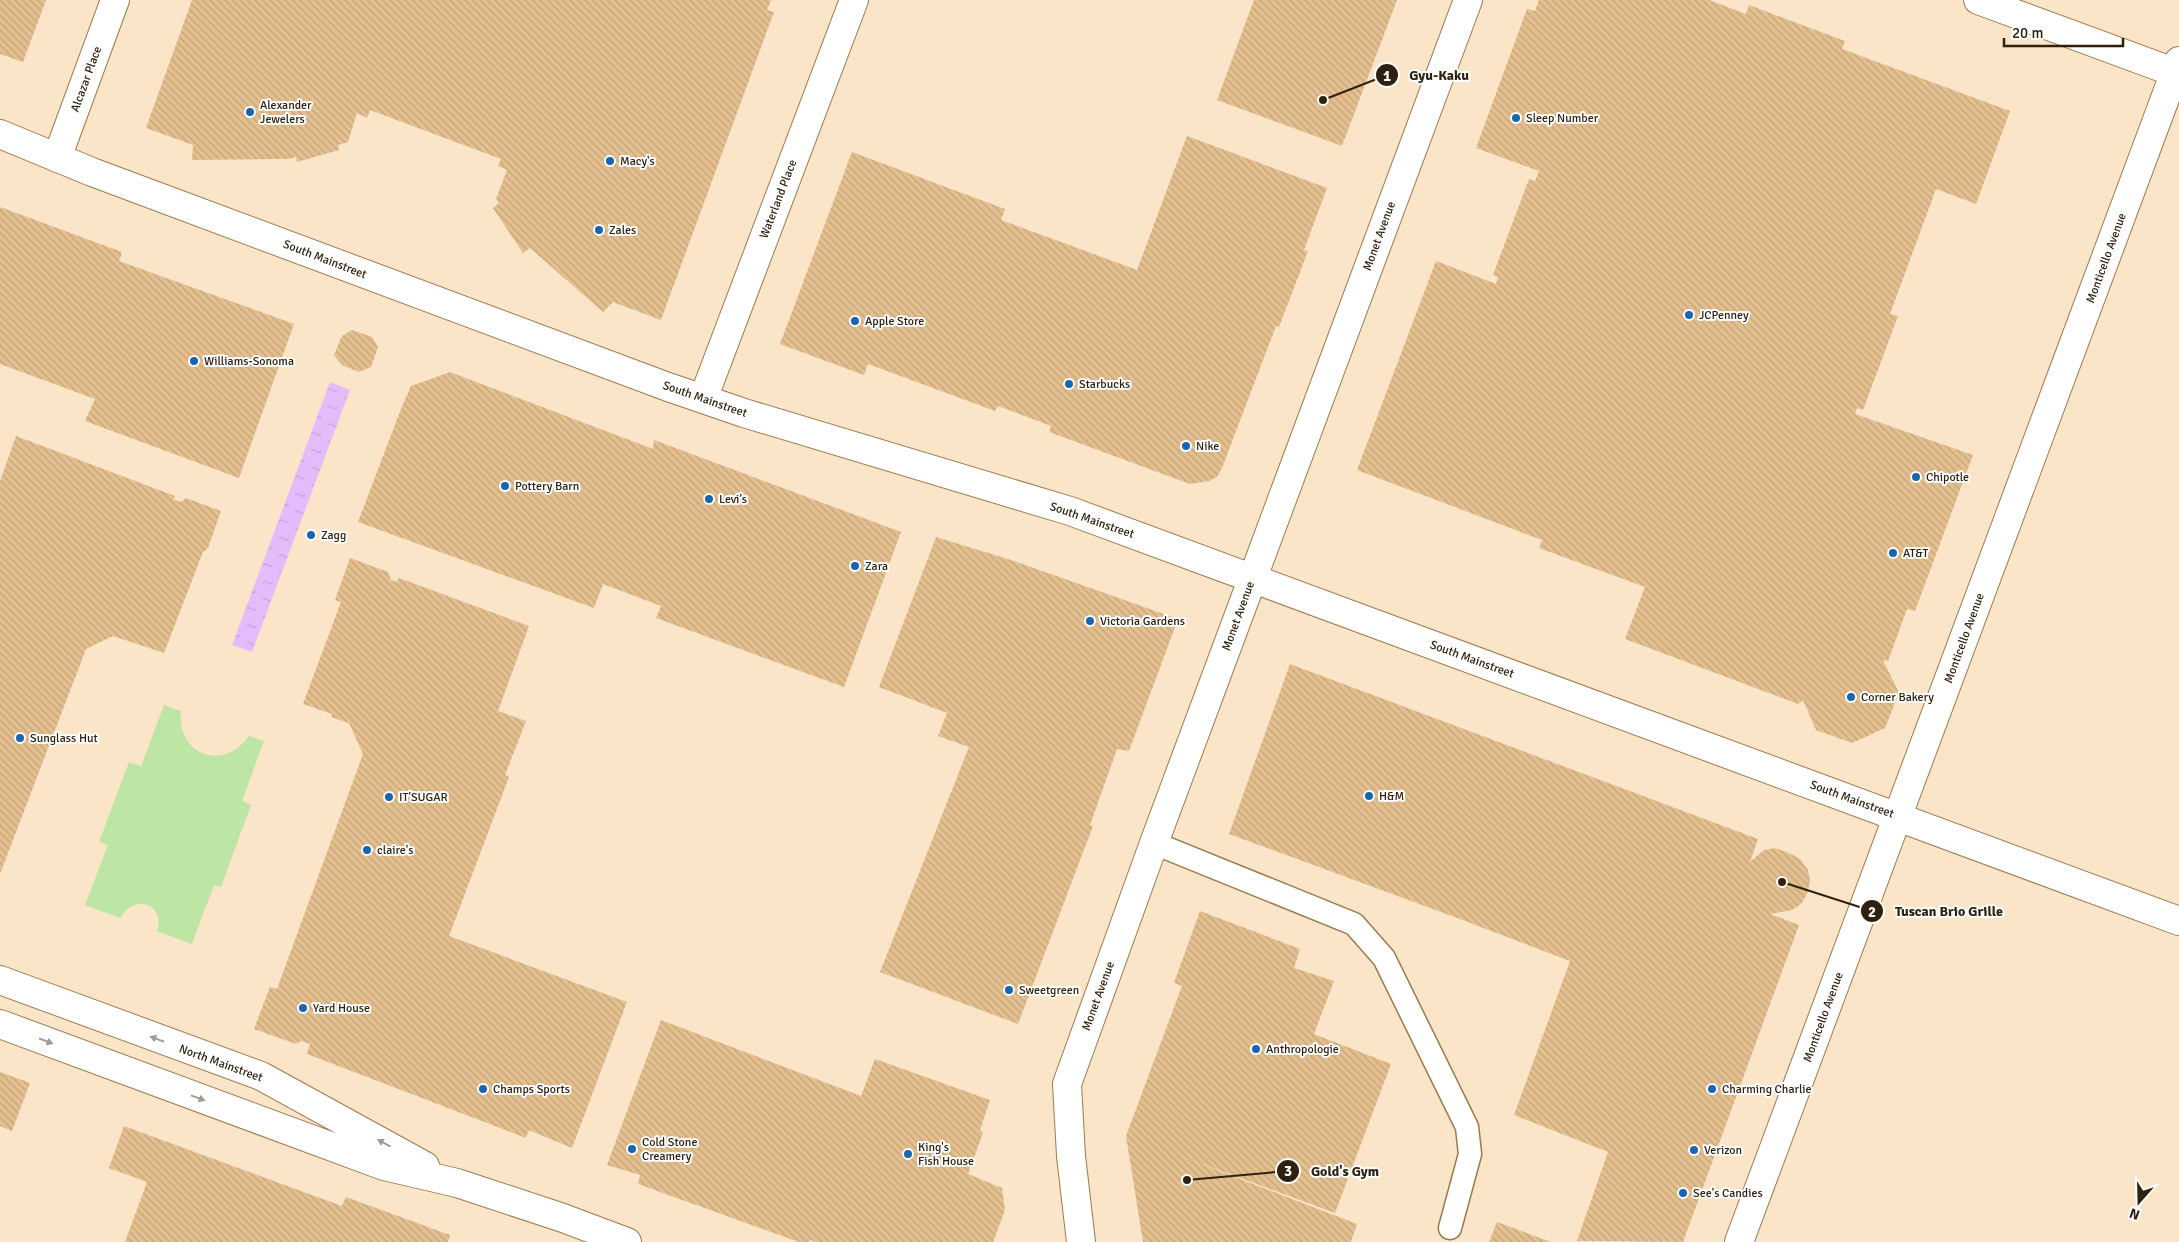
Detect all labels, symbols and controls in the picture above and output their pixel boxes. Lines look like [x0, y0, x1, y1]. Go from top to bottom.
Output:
scale bar [2004, 15, 2123, 47]
text: 20 m [2012, 24, 2043, 42]
street label: Alcazar Place [68, 44, 105, 114]
callout: Gyu-Kaku [1374, 61, 1479, 90]
text: 1 [1383, 67, 1391, 85]
text: Gyu-Kaku [1409, 67, 1469, 84]
place label: Alexander Jewelers [260, 98, 312, 127]
marker: Alexander Jewelers [244, 106, 256, 118]
place label: Sleep Number [1526, 111, 1599, 126]
marker: Sleep Number [1510, 112, 1522, 124]
place label: Macy's [620, 154, 655, 169]
marker: Macy's [604, 155, 616, 167]
street label: Waterland Place [757, 158, 800, 241]
street label: Monet Avenue [1360, 199, 1399, 273]
street label: Monticello Avenue [2083, 211, 2130, 305]
place label: Zales [609, 223, 636, 238]
marker: Zales [593, 224, 605, 236]
street label: South Mainstreet [281, 237, 369, 282]
place label: JCPenney [1699, 308, 1749, 323]
marker: JCPenney [1683, 309, 1695, 321]
place label: Apple Store [865, 314, 924, 329]
marker: Apple Store [849, 315, 861, 327]
place label: Williams-Sonoma [204, 354, 294, 369]
marker: Williams-Sonoma [188, 355, 200, 367]
place label: Starbucks [1079, 377, 1130, 392]
street label: South Mainstreet [661, 378, 749, 421]
marker: Starbucks [1063, 378, 1075, 390]
place label: Nike [1196, 439, 1219, 454]
marker: Nike [1180, 440, 1192, 452]
place label: Chipotle [1926, 470, 1969, 485]
marker: Chipotle [1910, 471, 1922, 483]
place label: Pottery Barn [515, 479, 579, 494]
marker: Pottery Barn [499, 480, 511, 492]
place label: Levi's [719, 492, 747, 507]
marker: Levi's [703, 493, 715, 505]
street label: South Mainstreet [1048, 499, 1136, 542]
place label: Zagg [321, 528, 346, 543]
marker: Zagg [305, 529, 317, 541]
place label: AT&T [1903, 546, 1929, 561]
marker: AT&T [1887, 547, 1899, 559]
place label: Zara [865, 559, 888, 574]
marker: Zara [849, 560, 861, 572]
street label: Monet Avenue [1219, 579, 1258, 653]
street label: Monticello Avenue [1941, 591, 1988, 685]
place label: Victoria Gardens [1100, 614, 1185, 629]
marker: Victoria Gardens [1084, 615, 1096, 627]
street label: South Mainstreet [1428, 637, 1516, 682]
place label: Corner Bakery [1861, 690, 1934, 705]
marker: Corner Bakery [1845, 691, 1857, 703]
place label: Sunglass Hut [30, 731, 98, 746]
marker: Sunglass Hut [14, 732, 26, 744]
street label: South Mainstreet [1808, 777, 1896, 822]
place label: H&M [1379, 789, 1404, 804]
place label: IT'SUGAR [399, 790, 448, 805]
marker: H&M [1363, 790, 1375, 802]
marker: IT'SUGAR [383, 791, 395, 803]
place label: claire's [377, 843, 413, 858]
marker: claire's [361, 844, 373, 856]
callout: Tuscan Brio Grille [1860, 897, 2013, 926]
text: 2 [1868, 903, 1876, 921]
text: Tuscan Brio Grille [1895, 903, 2003, 920]
street label: Monet Avenue [1079, 959, 1118, 1033]
street label: Monticello Avenue [1800, 970, 1847, 1064]
place label: Sweetgreen [1019, 983, 1079, 998]
marker: Sweetgreen [1003, 984, 1015, 996]
place label: Yard House [313, 1001, 370, 1016]
marker: Yard House [297, 1002, 309, 1014]
one-way arrow [150, 1035, 165, 1042]
one-way arrow [38, 1038, 53, 1045]
street label: North Mainstreet [177, 1041, 265, 1086]
place label: Anthropologie [1266, 1042, 1339, 1057]
marker: Anthropologie [1250, 1043, 1262, 1055]
place label: Champs Sports [493, 1082, 570, 1097]
place label: Charming Charlie [1722, 1082, 1812, 1097]
marker: Champs Sports [477, 1083, 489, 1095]
marker: Charming Charlie [1706, 1083, 1718, 1095]
one-way arrow [191, 1094, 206, 1102]
place label: Cold Stone Creamery [642, 1135, 697, 1164]
one-way arrow [377, 1139, 391, 1147]
place label: King's Fish House [918, 1140, 974, 1169]
marker: Cold Stone Creamery [626, 1143, 638, 1155]
place label: Verizon [1704, 1143, 1742, 1158]
marker: Verizon [1688, 1144, 1700, 1156]
marker: King's Fish House [902, 1148, 914, 1160]
callout: Gold's Gym [1276, 1156, 1389, 1185]
text: 3 [1284, 1162, 1292, 1180]
text: Gold's Gym [1311, 1163, 1379, 1180]
north arrow [2114, 1177, 2164, 1227]
place label: See's Candies [1693, 1186, 1763, 1201]
marker: See's Candies [1677, 1187, 1689, 1199]
text: N [2127, 1204, 2142, 1223]

